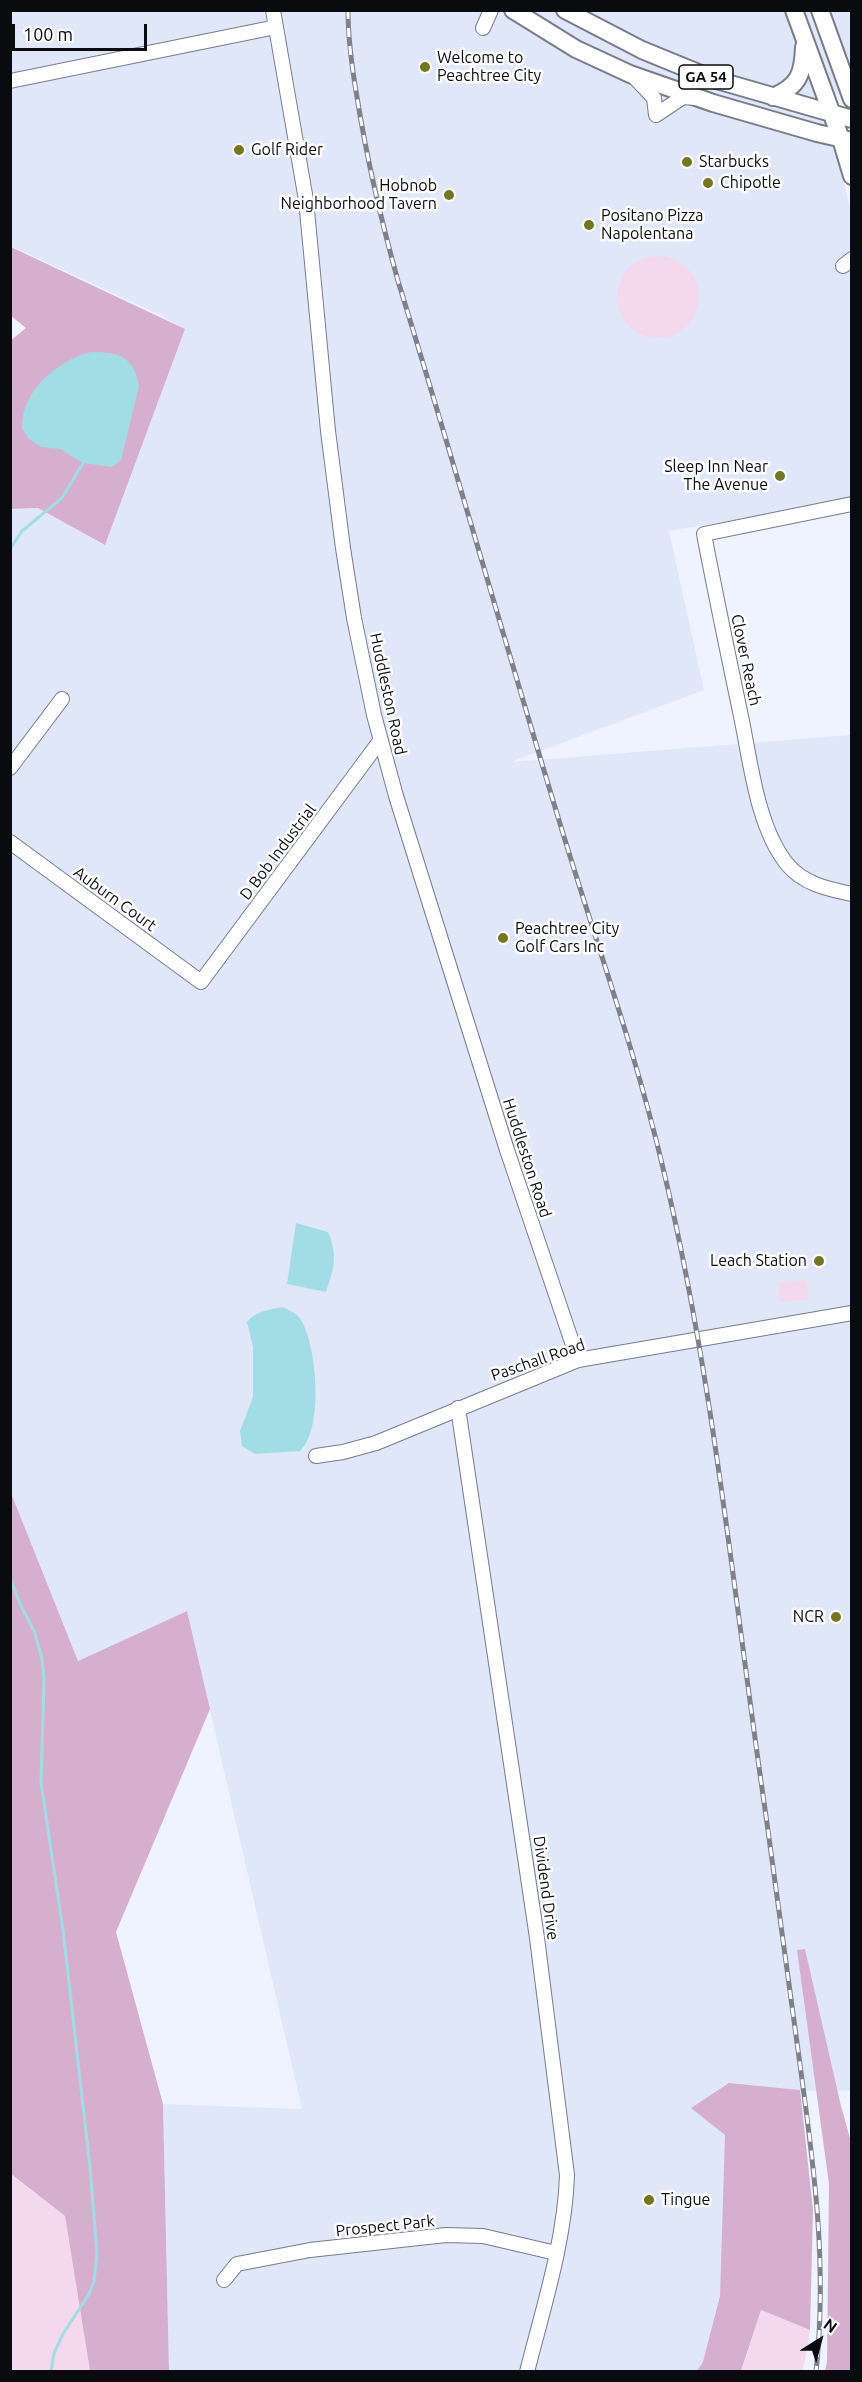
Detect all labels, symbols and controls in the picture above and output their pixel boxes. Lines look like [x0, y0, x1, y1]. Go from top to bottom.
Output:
scale bar [15, 12, 150, 50]
text: 100 m [23, 24, 73, 44]
place label: Welcome to Peachtree City [437, 48, 541, 86]
marker: Welcome to Peachtree City [418, 60, 432, 74]
road number: GA 54 [679, 65, 733, 89]
place label: Golf Rider [251, 140, 323, 160]
marker: Golf Rider [232, 143, 246, 157]
place label: Starbucks [699, 152, 769, 172]
marker: Starbucks [680, 155, 694, 169]
place label: Chipotle [720, 173, 781, 193]
place label: Hobnob Neighborhood Tavern [281, 176, 437, 214]
marker: Chipotle [701, 176, 715, 190]
marker: Hobnob Neighborhood Tavern [442, 188, 456, 202]
place label: Positano Pizza Napolentana [601, 206, 704, 244]
marker: Positano Pizza Napolentana [582, 218, 596, 232]
place label: Sleep Inn Near The Avenue [664, 457, 768, 495]
marker: Sleep Inn Near The Avenue [773, 469, 787, 483]
street label: Clover Reach [727, 612, 765, 708]
street label: Huddleston Road [366, 631, 410, 757]
street label: D Bob Industrial [236, 800, 320, 904]
street label: Auburn Court [70, 863, 160, 935]
place label: Peachtree City Golf Cars Inc [515, 919, 619, 957]
marker: Peachtree City Golf Cars Inc [496, 931, 510, 945]
street label: Huddleston Road [499, 1096, 555, 1220]
place label: Leach Station [710, 1251, 807, 1271]
marker: Leach Station [812, 1254, 826, 1268]
street label: Paschall Road [488, 1335, 588, 1385]
place label: NCR [793, 1607, 824, 1627]
marker: NCR [829, 1610, 843, 1624]
street label: Dividend Drive [529, 1835, 563, 1941]
place label: Tingue [661, 2190, 710, 2210]
marker: Tingue [642, 2193, 656, 2207]
street label: Prospect Park [335, 2211, 435, 2241]
north arrow [790, 2310, 850, 2370]
text: N [820, 2315, 841, 2336]

